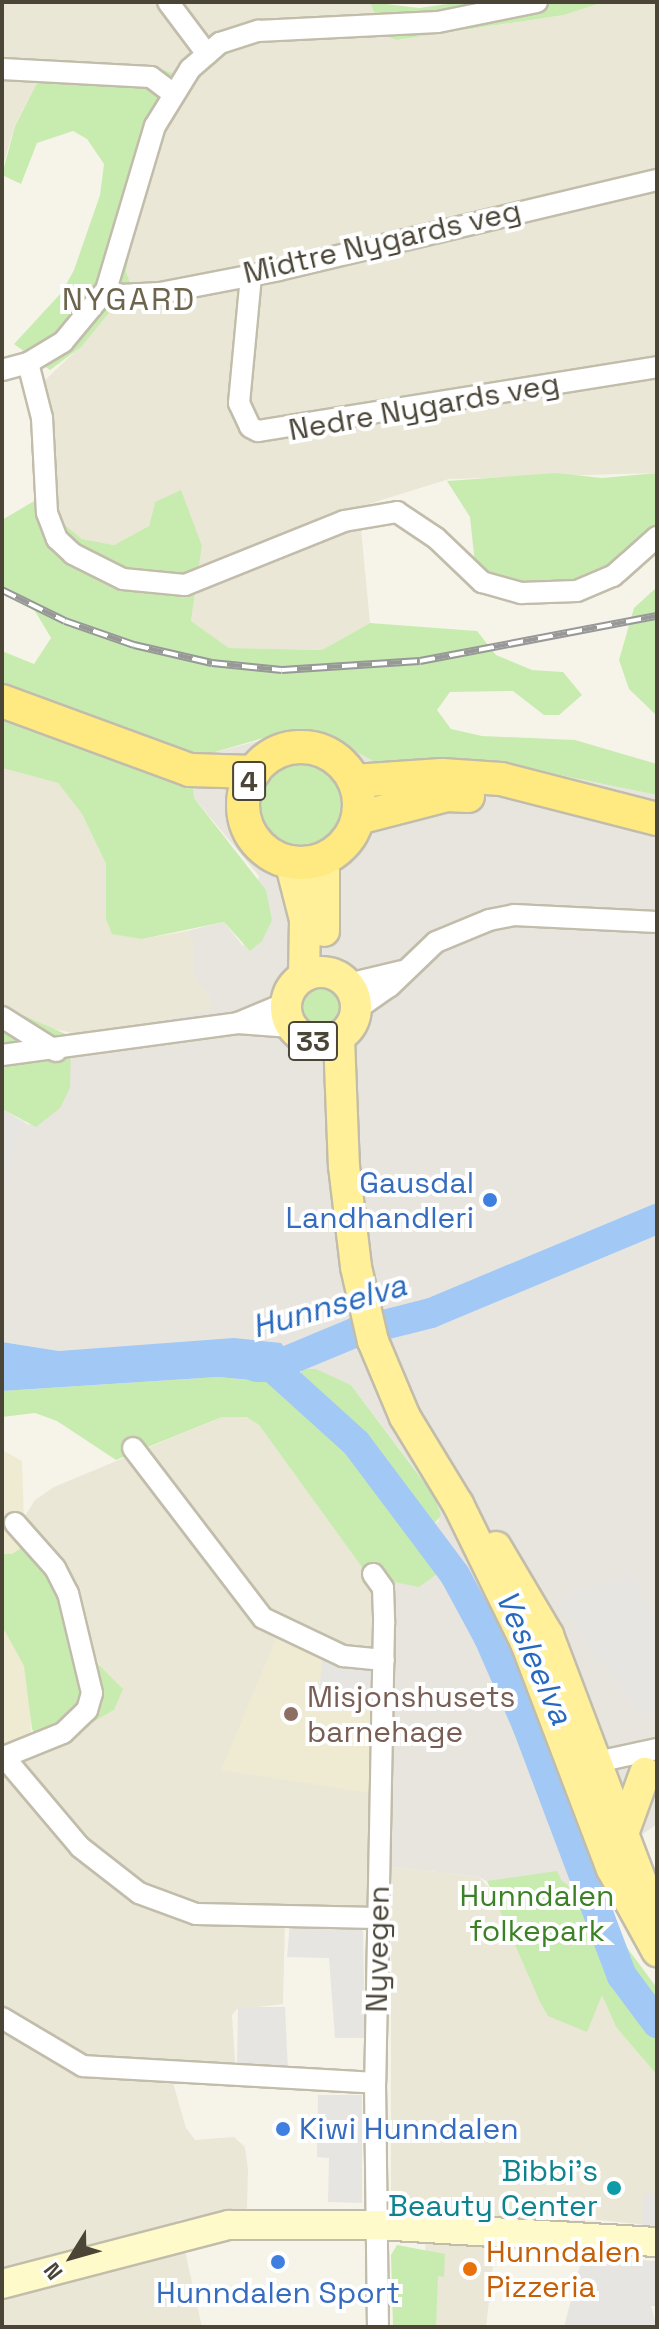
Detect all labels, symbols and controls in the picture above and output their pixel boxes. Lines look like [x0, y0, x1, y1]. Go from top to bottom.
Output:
street label: Midtre Nygards veg [240, 193, 524, 291]
district label: NYGARD [62, 280, 196, 318]
street label: Nedre Nygards veg [286, 365, 562, 449]
road number: 4 [231, 757, 267, 805]
road number: 33 [287, 1017, 339, 1065]
place label: Gausdal Landhandleri [286, 1165, 474, 1236]
marker: Gausdal Landhandleri [481, 1191, 499, 1209]
water label: Hunnselva [247, 1266, 411, 1346]
water label: Vesleelva [487, 1584, 581, 1730]
place label: Misjonshusets barnehage [307, 1679, 515, 1750]
marker: Misjonshusets barnehage [282, 1705, 300, 1723]
park label: Hunndalen folkepark [460, 1878, 614, 1948]
street label: Nyvegen [359, 1885, 397, 2013]
place label: Kiwi Hunndalen [299, 2111, 519, 2147]
marker: Kiwi Hunndalen [274, 2120, 292, 2138]
place label: Bibbi's Beauty Center [388, 2153, 598, 2224]
marker: Bibbi's Beauty Center [605, 2179, 623, 2197]
north arrow [32, 2217, 112, 2297]
place label: Hunndalen Pizzeria [486, 2234, 641, 2304]
marker: Hunndalen Sport [269, 2253, 287, 2271]
text: N [37, 2257, 68, 2286]
marker: Hunndalen Pizzeria [461, 2260, 479, 2278]
place label: Hunndalen Sport [156, 2275, 400, 2311]

